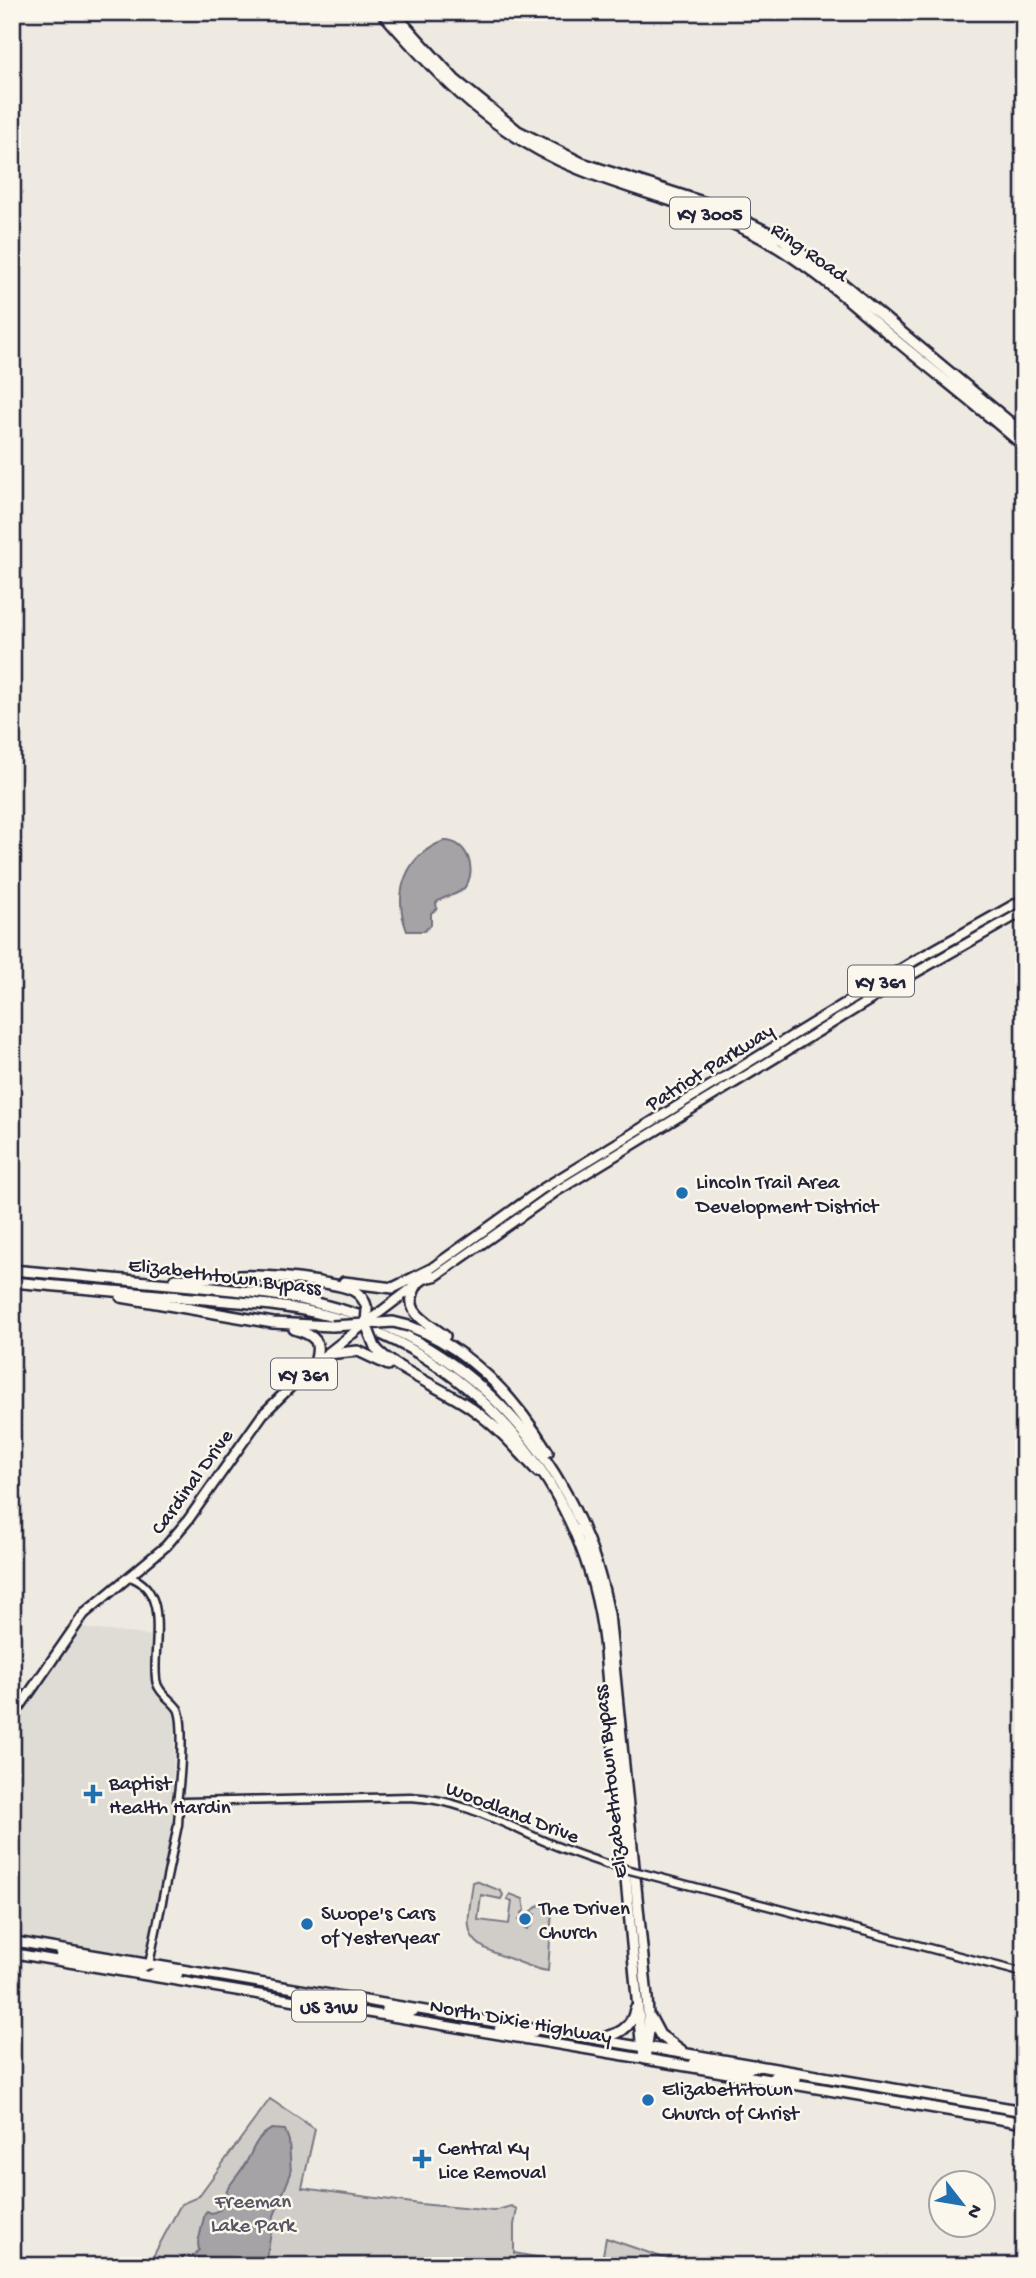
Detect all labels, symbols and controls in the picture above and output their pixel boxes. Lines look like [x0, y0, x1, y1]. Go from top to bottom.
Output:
road number: KY 3005 [670, 197, 750, 228]
street label: Ring Road [765, 218, 853, 290]
road number: KY 361 [848, 965, 914, 996]
street label: Patriot Parkway [641, 1020, 780, 1119]
place label: Lincoln Trail Area Development District [694, 1172, 880, 1221]
marker: Lincoln Trail Area Development District [674, 1185, 690, 1201]
street label: Elizabethtown Bypass [127, 1254, 324, 1303]
road number: KY 361 [271, 1358, 337, 1390]
street label: Cardinal Drive [147, 1424, 241, 1541]
street label: Elizabethtown Bypass [590, 1683, 635, 1880]
place label: Baptist Health Hardin [108, 1773, 231, 1822]
street label: Woodland Drive [441, 1777, 583, 1852]
marker: Baptist Health Hardin [83, 1784, 103, 1804]
place label: The Driven Church [538, 1898, 630, 1947]
place label: Swope's Cars of Yesteryear [321, 1903, 440, 1952]
marker: The Driven Church [517, 1911, 533, 1927]
marker: Swope's Cars of Yesteryear [299, 1916, 315, 1932]
road number: US 31W [292, 1990, 366, 2022]
street label: North Dixie Highway [427, 1995, 613, 2052]
place label: Elizabethtown Church of Christ [662, 2079, 801, 2128]
marker: Elizabethtown Church of Christ [640, 2092, 656, 2108]
place label: Central Ky Lice Removal [438, 2138, 546, 2187]
marker: Central Ky Lice Removal [412, 2149, 432, 2169]
north arrow [928, 2170, 998, 2240]
park label: Freeman Lake Park [211, 2191, 298, 2240]
text: N [961, 2200, 987, 2222]

